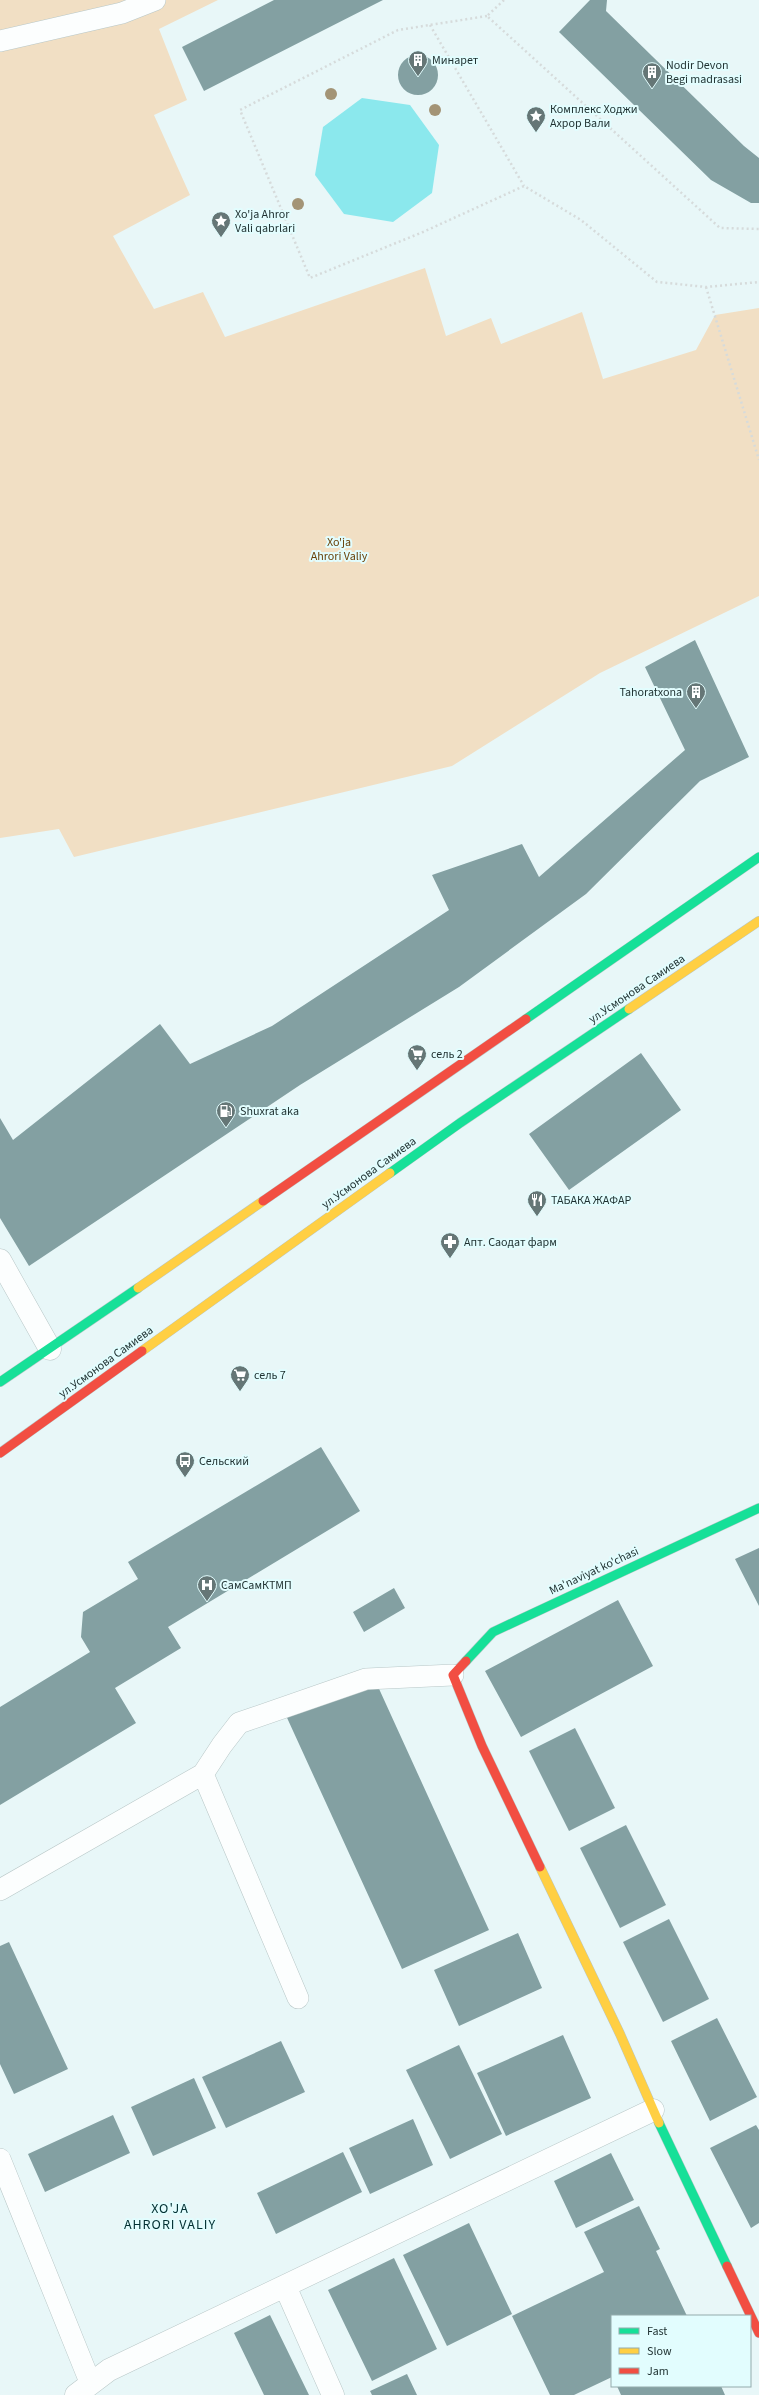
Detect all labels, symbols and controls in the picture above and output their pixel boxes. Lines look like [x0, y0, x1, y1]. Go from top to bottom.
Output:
building icon: Минарет [407, 49, 429, 77]
place label: Минарет [432, 52, 479, 69]
place label: Nodir Devon Begi madrasasi [666, 57, 742, 88]
building icon: Nodir Devon Begi madrasasi [641, 61, 663, 89]
place label: Комплекс Ходжи Ахрор Вали [550, 101, 638, 132]
place icon: Комплекс Ходжи Ахрор Вали [525, 105, 547, 133]
place label: Xo'ja Ahror Vali qabrlari [235, 206, 295, 237]
place icon: Xo'ja Ahror Vali qabrlari [210, 210, 232, 238]
park label: Xo'ja Ahrori Valiy [311, 534, 368, 565]
building icon: Tahoratxona [685, 681, 707, 709]
place label: Tahoratxona [619, 684, 682, 701]
street label: ул.Усмонова Самиева [585, 950, 689, 1028]
supermarket icon: сель 2 [406, 1043, 428, 1071]
place label: сель 2 [431, 1046, 463, 1063]
fuel station icon: Shuxrat aka [215, 1100, 237, 1128]
place label: Shuxrat aka [240, 1103, 299, 1120]
street label: ул.Усмонова Самиева [318, 1133, 420, 1213]
restaurant icon: ТАБАКА ЖАФАР [526, 1189, 548, 1217]
place label: ТАБАКА ЖАФАР [551, 1192, 631, 1209]
pharmacy icon: Апт. Саодат фарм [439, 1231, 461, 1259]
place label: Апт. Саодат фарм [464, 1234, 557, 1251]
street label: ул.Усмонова Самиева [55, 1322, 157, 1402]
supermarket icon: сель 7 [229, 1364, 251, 1392]
place label: сель 7 [254, 1367, 286, 1384]
bus stop icon: Сельский [174, 1450, 196, 1478]
place label: Сельский [199, 1453, 249, 1470]
street label: Ma'naviyat ko'chasi [546, 1543, 642, 1599]
hospital icon: СамСамКТМП [196, 1574, 218, 1602]
place label: СамСамКТМП [221, 1577, 292, 1594]
district label: XO'JA AHRORI VALIY [124, 2199, 216, 2235]
legend [611, 2315, 751, 2387]
text: Fast [647, 2323, 667, 2340]
text: Slow [647, 2343, 672, 2360]
text: Jam [647, 2363, 669, 2380]

